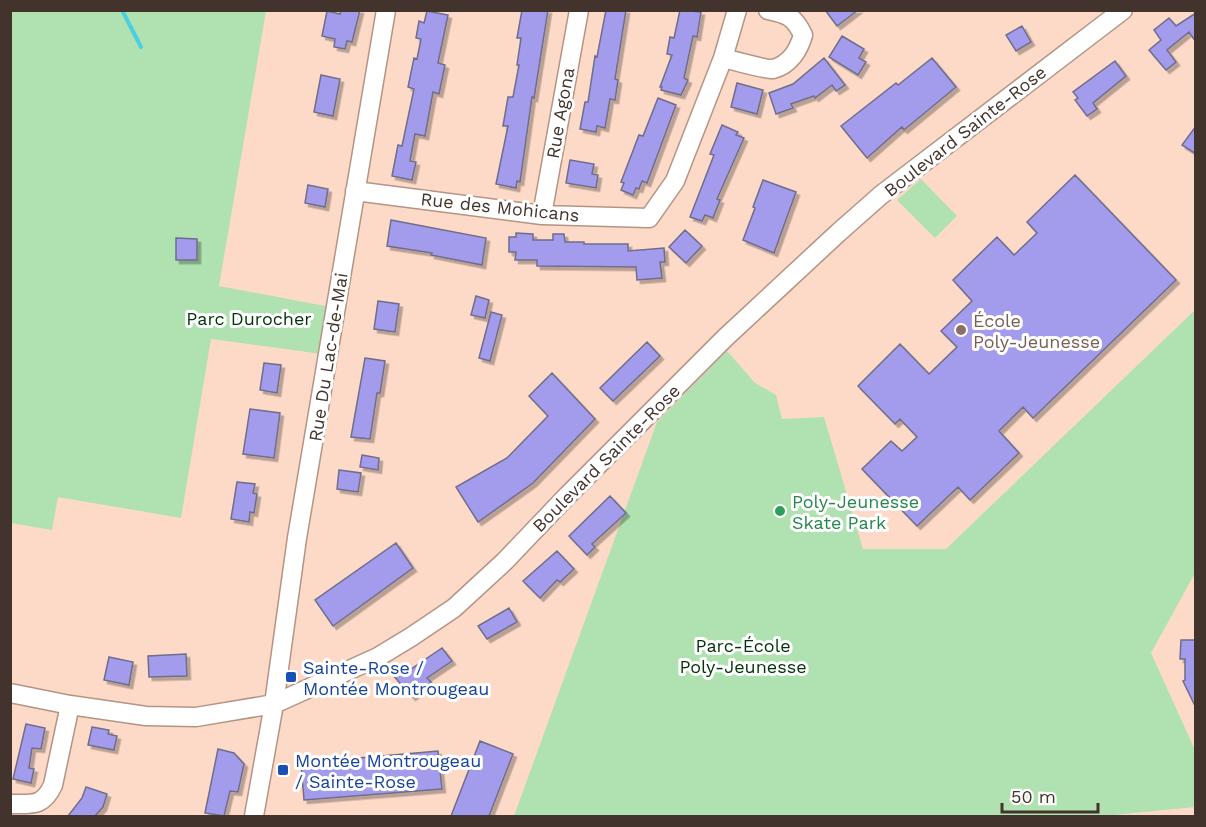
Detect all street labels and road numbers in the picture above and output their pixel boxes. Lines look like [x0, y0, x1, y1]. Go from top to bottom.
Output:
street label: Boulevard Sainte-Rose [880, 61, 1050, 201]
street label: Rue Agona [542, 66, 578, 160]
street label: Rue des Mohicans [420, 188, 580, 226]
street label: Rue Du Lac-de-Mai [304, 271, 352, 443]
street label: Boulevard Sainte-Rose [528, 380, 684, 536]

